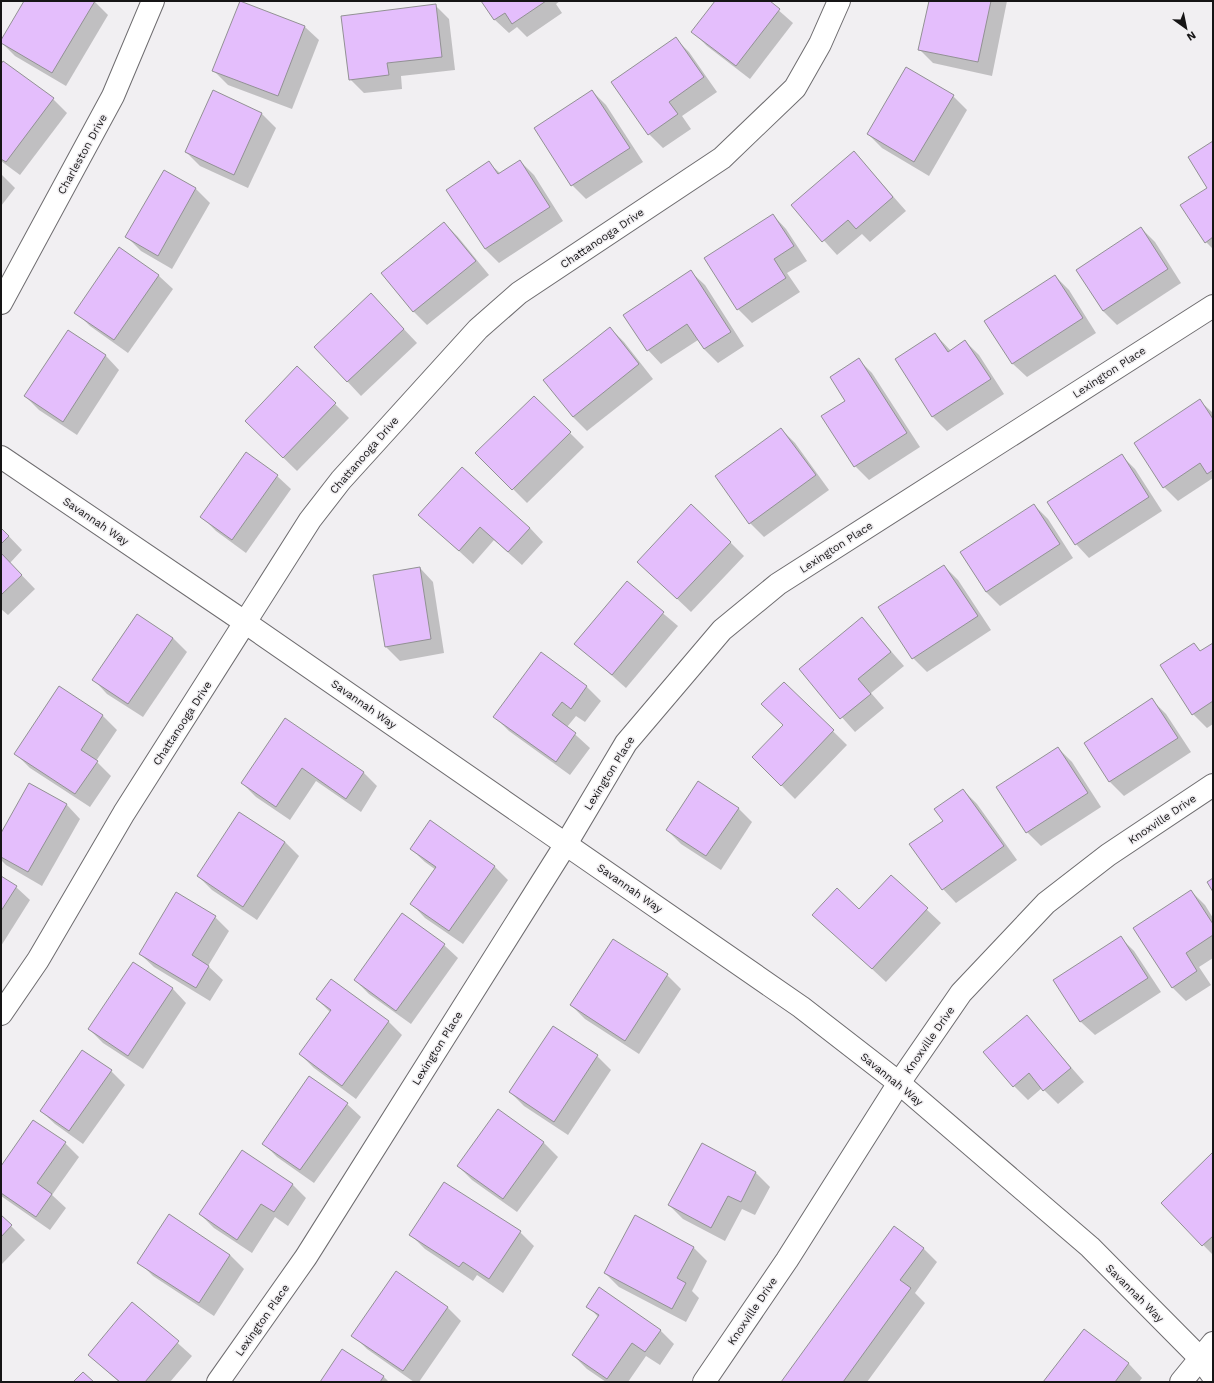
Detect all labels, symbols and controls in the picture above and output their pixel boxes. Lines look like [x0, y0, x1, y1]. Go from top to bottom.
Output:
north arrow [1166, 8, 1206, 48]
text: N [1184, 28, 1198, 44]
street label: Charleston Drive [55, 112, 110, 197]
street label: Chattanooga Drive [558, 206, 647, 271]
street label: Lexington Place [1070, 344, 1148, 401]
street label: Chattanooga Drive [327, 414, 401, 497]
street label: Savannah Way [60, 495, 131, 548]
street label: Lexington Place [797, 519, 875, 576]
street label: Savannah Way [329, 677, 399, 732]
street label: Chattanooga Drive [150, 679, 215, 768]
street label: Lexington Place [581, 734, 637, 813]
street label: Knoxville Drive [1126, 792, 1199, 847]
street label: Savannah Way [595, 861, 665, 916]
street label: Knoxville Drive [901, 1004, 957, 1076]
street label: Lexington Place [409, 1009, 465, 1088]
street label: Savannah Way [858, 1050, 926, 1109]
street label: Savannah Way [1103, 1262, 1167, 1325]
street label: Knoxville Drive [725, 1275, 780, 1348]
street label: Lexington Place [233, 1282, 292, 1359]

